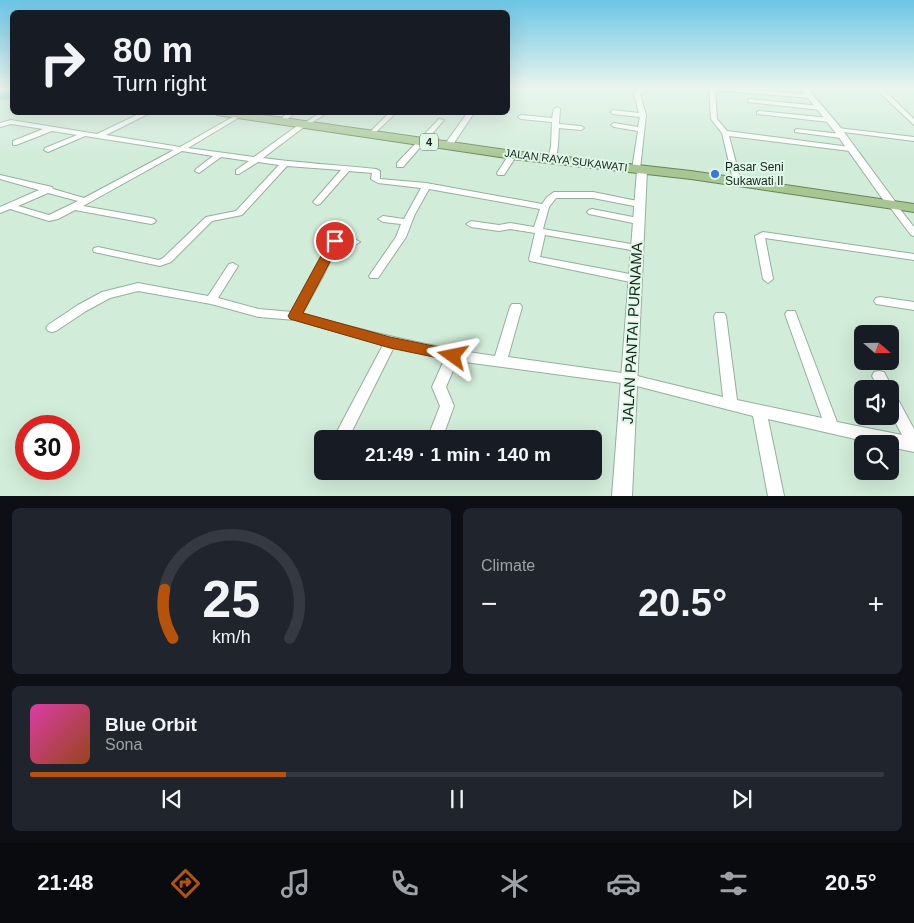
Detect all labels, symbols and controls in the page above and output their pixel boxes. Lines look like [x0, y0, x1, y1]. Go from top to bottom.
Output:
icon: right [30, 30, 95, 95]
text: 80 m [113, 30, 193, 69]
text: Turn right [113, 71, 206, 96]
road number: 4 [420, 134, 438, 150]
street label: JALAN RAYA SUKAWATI [504, 146, 628, 174]
place label: Pasar Seni Sukawati II [725, 160, 784, 188]
marker: Pasar Seni Sukawati II [709, 168, 721, 180]
pin [314, 220, 356, 262]
icon: arrive [321, 227, 349, 255]
street label: JALAN PANTAI PURNAMA [619, 242, 645, 424]
north arrow [854, 325, 899, 370]
map controls [854, 325, 899, 480]
position arrow [426, 329, 478, 381]
button: sound [854, 380, 899, 425]
speed limit sign: 30 [15, 415, 80, 480]
button: search [854, 435, 899, 480]
text: 21:49 · 1 min · 140 m [365, 444, 551, 465]
text: Climate [481, 557, 535, 574]
text: 25 [203, 570, 260, 628]
text: 20.5° [638, 582, 727, 624]
text: − [481, 588, 497, 619]
text: + [868, 588, 884, 619]
text: km/h [212, 627, 251, 647]
text: Blue Orbit [105, 714, 197, 735]
text: Sona [105, 736, 142, 753]
icon: previous [158, 785, 186, 813]
icon: pause [443, 785, 471, 813]
icon: next [728, 785, 756, 813]
icon: directions [168, 866, 203, 901]
icon: music [278, 866, 313, 901]
icon: phone [387, 866, 422, 901]
icon: climate [497, 866, 532, 901]
icon: car [606, 866, 641, 901]
icon: filters [716, 866, 751, 901]
text: 21:48 [37, 870, 94, 895]
text: 20.5° [825, 870, 877, 895]

